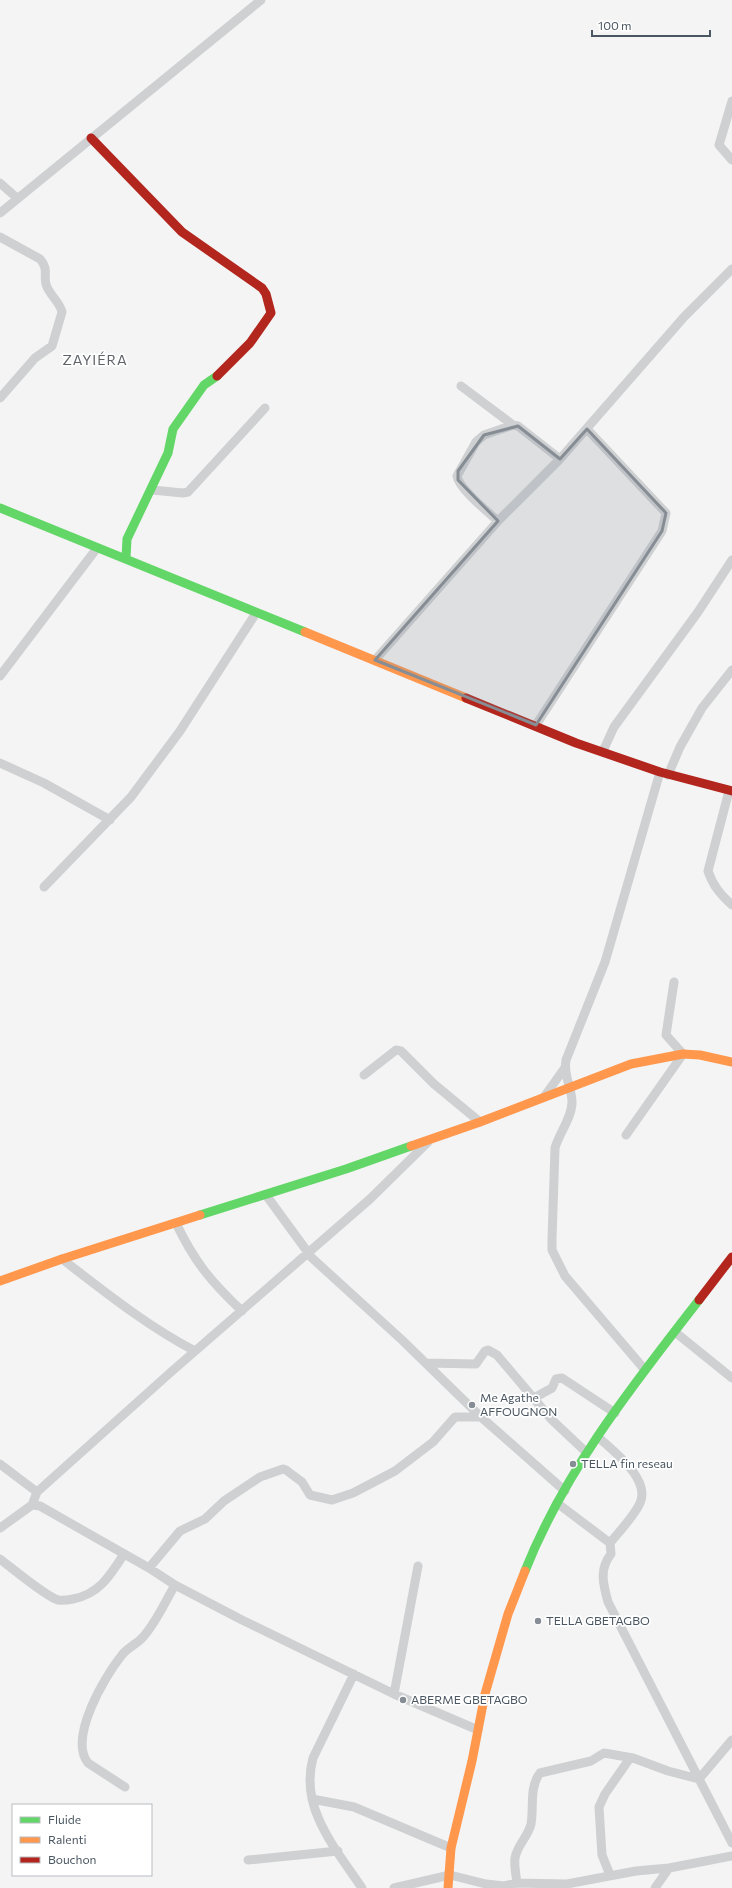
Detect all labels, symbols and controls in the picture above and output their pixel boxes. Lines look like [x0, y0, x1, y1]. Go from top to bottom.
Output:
scale bar [592, 12, 710, 38]
text: 100 m [598, 18, 632, 32]
district label: ZAYIÉRA [62, 351, 128, 368]
place label: Me Agathe AFFOUGNON [480, 1390, 557, 1418]
marker: Me Agathe AFFOUGNON [467, 1400, 477, 1410]
place label: TELLA fin reseau [581, 1456, 673, 1470]
marker: TELLA fin reseau [568, 1459, 578, 1469]
place label: TELLA GBETAGBO [546, 1613, 650, 1627]
marker: TELLA GBETAGBO [533, 1616, 543, 1626]
place label: ABERME GBETAGBO [411, 1692, 528, 1706]
marker: ABERME GBETAGBO [398, 1695, 408, 1705]
legend [12, 1804, 152, 1876]
text: Fluide [48, 1812, 81, 1826]
text: Ralenti [48, 1832, 87, 1846]
text: Bouchon [48, 1852, 96, 1866]

